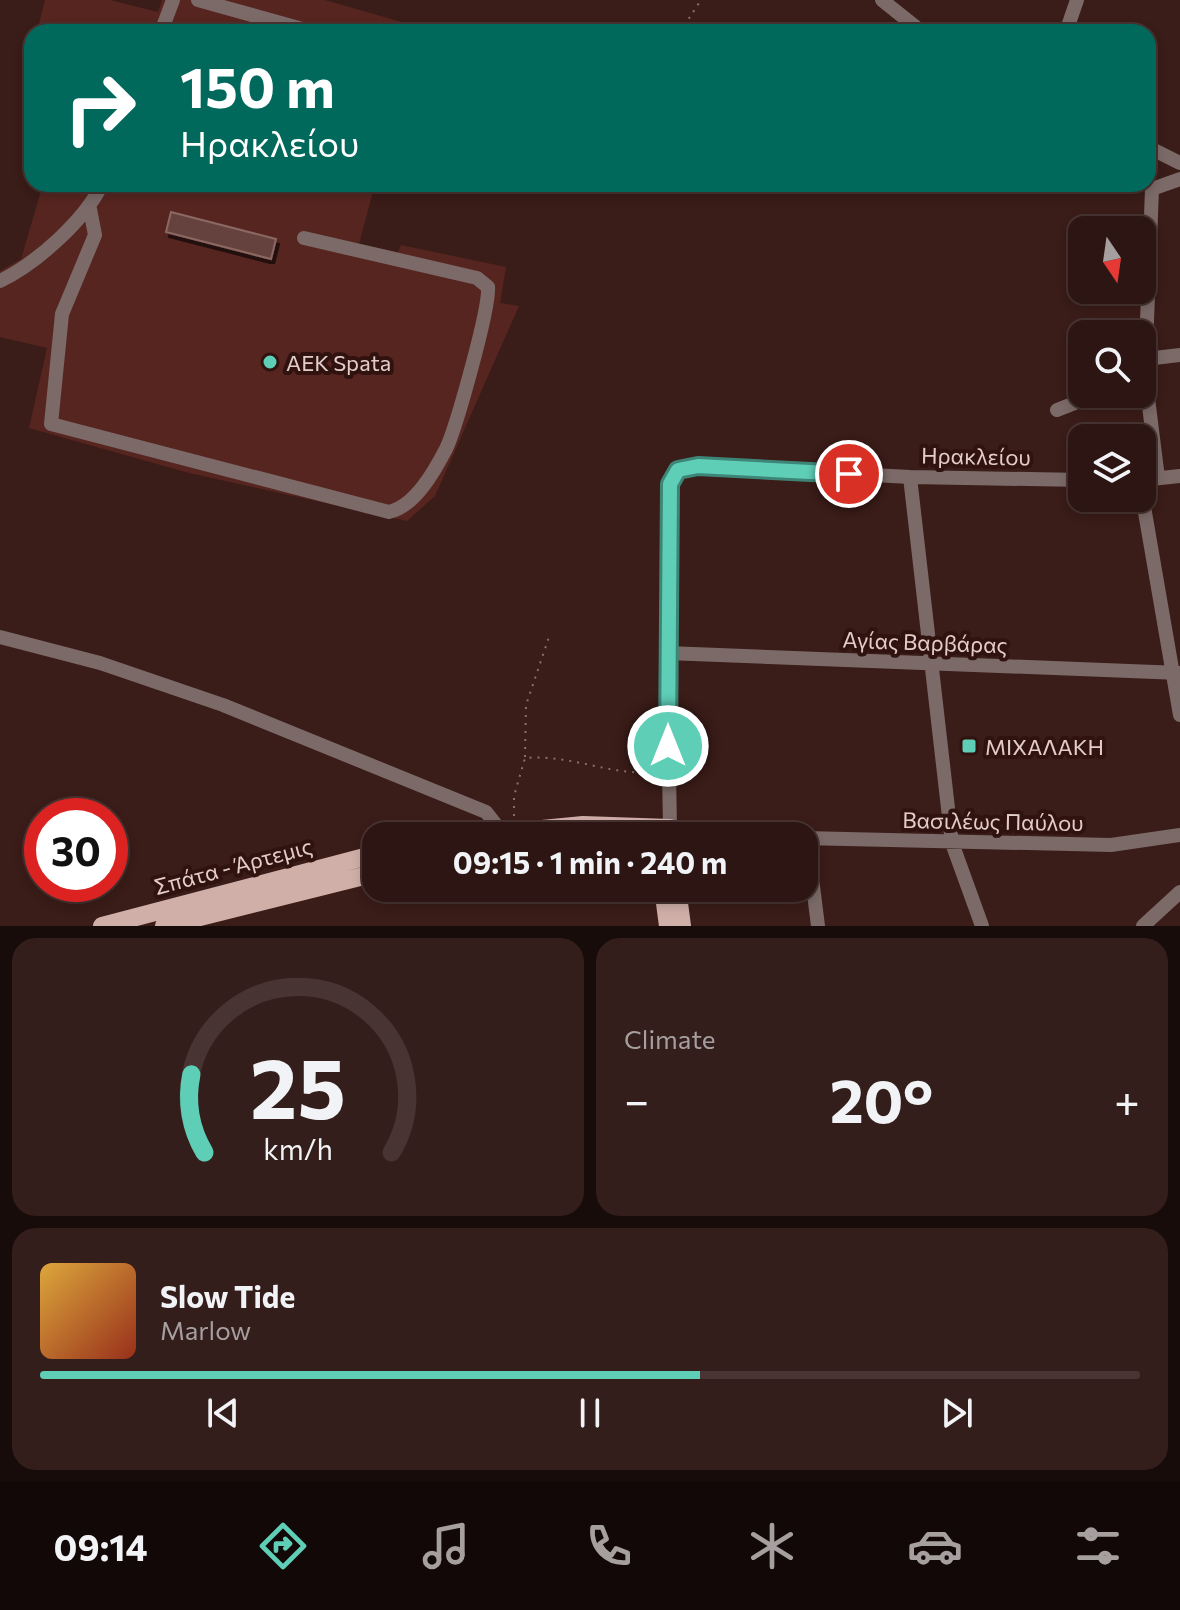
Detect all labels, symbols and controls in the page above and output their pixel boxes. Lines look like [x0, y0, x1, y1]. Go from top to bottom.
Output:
text: 150 m [180, 51, 335, 120]
icon: right [48, 56, 152, 160]
text: Ηρακλείου [180, 120, 359, 164]
north arrow [1068, 216, 1156, 304]
map controls [1068, 216, 1156, 512]
button: search [1068, 320, 1156, 408]
place label: AEK Spata [286, 349, 391, 376]
marker: AEK Spata [261, 353, 279, 371]
button: layers [1068, 424, 1156, 512]
pin [815, 440, 883, 508]
street label: Ηρακλείου [921, 442, 1031, 470]
icon: arrive [827, 452, 871, 496]
street label: Αγίας Βαρβάρας [842, 626, 1008, 658]
position arrow [626, 704, 710, 788]
place label: ΜΙΧΑΛΑΚΗ [985, 733, 1104, 760]
marker: ΜΙΧΑΛΑΚΗ [960, 737, 978, 755]
speed limit sign: 30 [24, 798, 128, 902]
street label: Βασιλέως Παύλου [902, 806, 1084, 836]
street label: Σπάτα - Άρτεμις [151, 832, 315, 900]
text: 09:15 · 1 min · 240 m [453, 843, 727, 880]
text: Climate [624, 1023, 716, 1054]
text: 25 [250, 1034, 346, 1136]
text: 20° [830, 1062, 933, 1135]
text: − [624, 1072, 649, 1126]
text: + [1114, 1072, 1140, 1126]
text: km/h [263, 1131, 333, 1166]
text: Slow Tide [160, 1277, 295, 1314]
text: Marlow [160, 1314, 251, 1345]
icon: previous [201, 1391, 245, 1435]
icon: pause [568, 1391, 612, 1435]
icon: next [935, 1391, 979, 1435]
icon: directions [255, 1518, 311, 1574]
icon: music [418, 1518, 474, 1574]
icon: phone [581, 1518, 637, 1574]
icon: climate [744, 1518, 800, 1574]
icon: car [907, 1518, 963, 1574]
icon: filters [1070, 1518, 1126, 1574]
text: 09:14 [54, 1524, 148, 1568]

